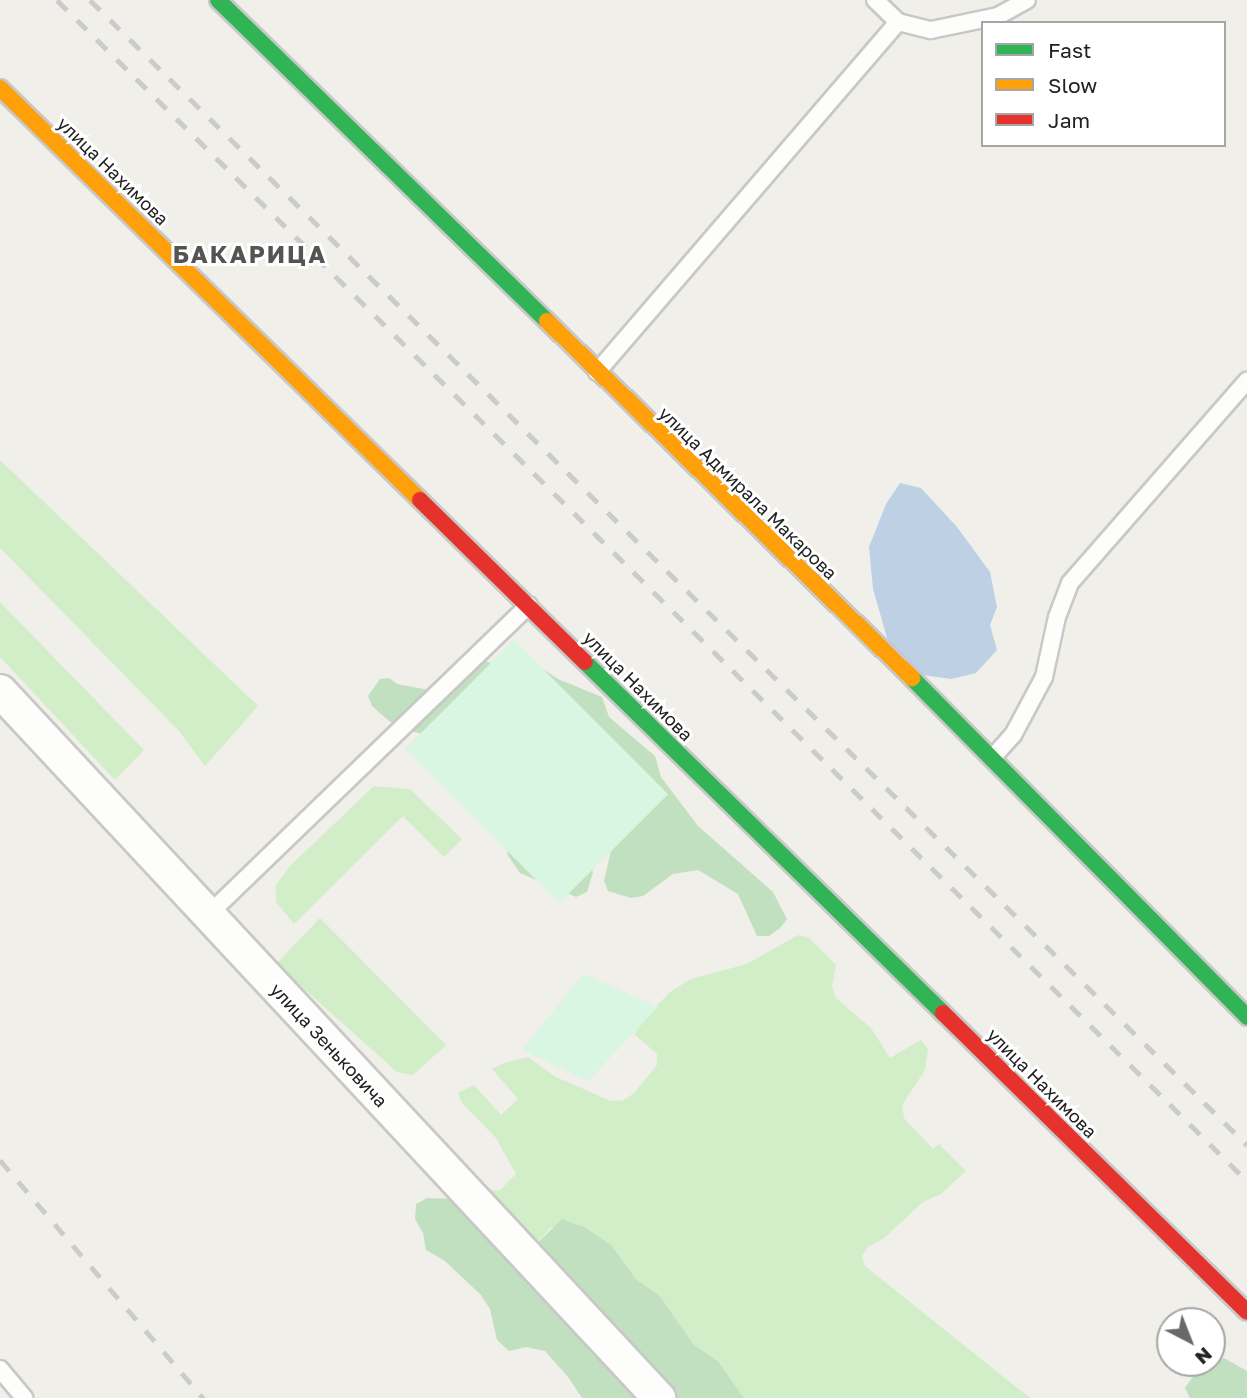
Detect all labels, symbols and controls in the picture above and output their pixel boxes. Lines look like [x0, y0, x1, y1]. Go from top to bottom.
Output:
legend [981, 21, 1226, 147]
text: Fast [1048, 37, 1091, 63]
text: Slow [1048, 72, 1097, 98]
text: Jam [1048, 107, 1090, 133]
street label: улица Нахимова [53, 112, 173, 230]
district label: БАКАРИЦА [174, 240, 326, 268]
street label: улица Адмирала Макарова [654, 402, 842, 584]
street label: улица Нахимова [579, 627, 697, 745]
street label: улица Зеньковича [266, 978, 392, 1112]
street label: улица Нахимова [983, 1024, 1101, 1142]
north arrow [1156, 1307, 1226, 1377]
text: N [1191, 1343, 1217, 1370]

